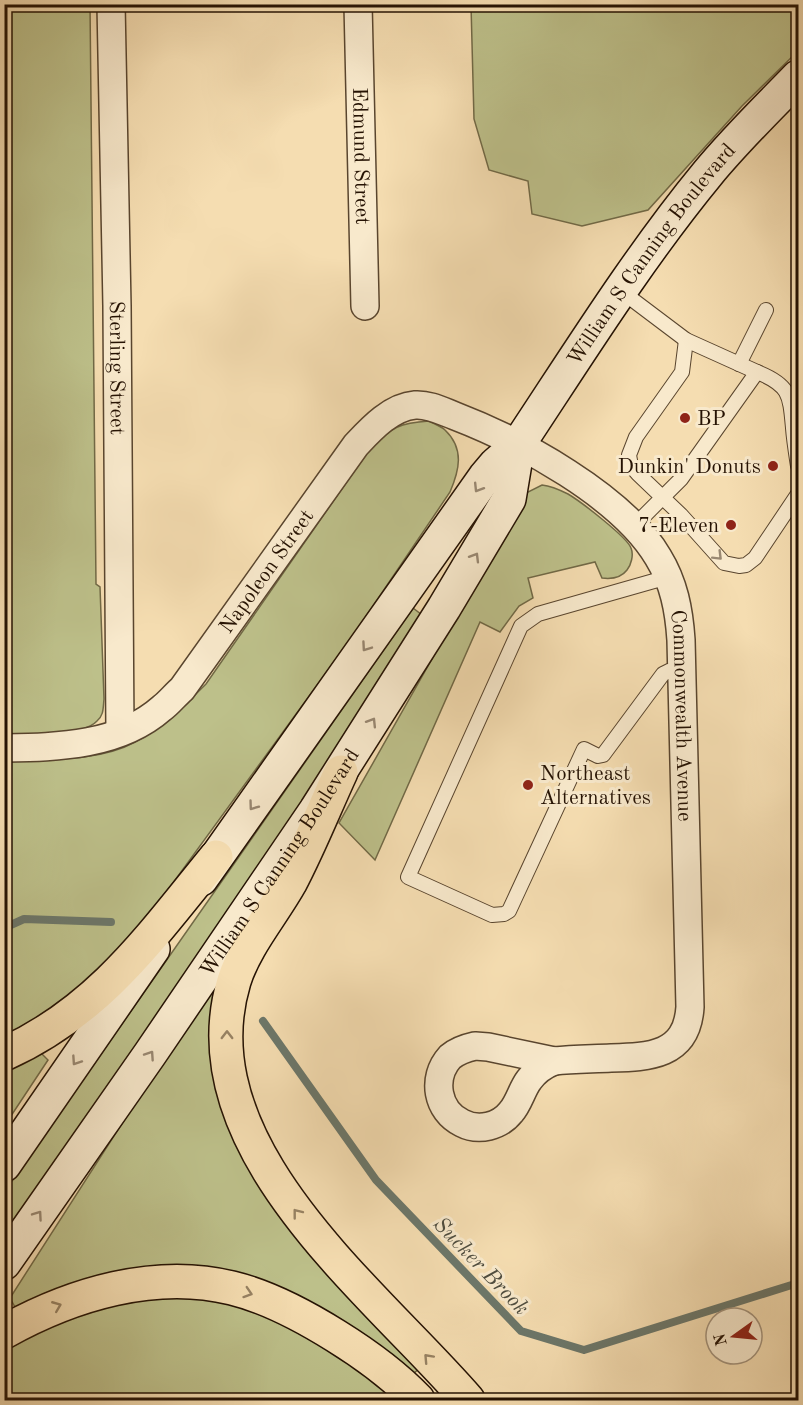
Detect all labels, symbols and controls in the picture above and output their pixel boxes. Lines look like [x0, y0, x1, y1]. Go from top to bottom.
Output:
street label: Edmund Street [348, 87, 372, 225]
street label: William S Canning Boulevard [564, 140, 740, 370]
street label: Sterling Street [105, 301, 127, 435]
place label: BP [697, 409, 726, 430]
marker: BP [678, 411, 692, 425]
place label: Dunkin' Donuts [617, 457, 761, 478]
marker: Dunkin' Donuts [766, 459, 780, 473]
one-way arrow [474, 482, 486, 492]
street label: Napoleon Street [216, 506, 318, 638]
place label: 7-Eleven [638, 516, 719, 537]
marker: 7-Eleven [724, 518, 738, 532]
one-way arrow [710, 548, 721, 559]
one-way arrow [468, 553, 480, 563]
street label: Commonwealth Avenue [666, 608, 694, 822]
one-way arrow [362, 640, 373, 651]
one-way arrow [365, 718, 377, 728]
street label: William S Canning Boulevard [197, 745, 364, 981]
place label: Northeast Alternatives [540, 764, 651, 809]
marker: Northeast Alternatives [521, 778, 535, 792]
one-way arrow [249, 799, 260, 810]
one-way arrow [221, 1031, 233, 1040]
one-way arrow [142, 1051, 154, 1061]
one-way arrow [72, 1054, 83, 1065]
one-way arrow [294, 1209, 305, 1220]
one-way arrow [31, 1210, 42, 1221]
water label: Sucker Brook [429, 1213, 533, 1320]
one-way arrow [242, 1286, 253, 1299]
one-way arrow [51, 1301, 62, 1313]
north arrow [704, 1306, 764, 1366]
text: N [712, 1331, 731, 1347]
one-way arrow [425, 1354, 436, 1365]

